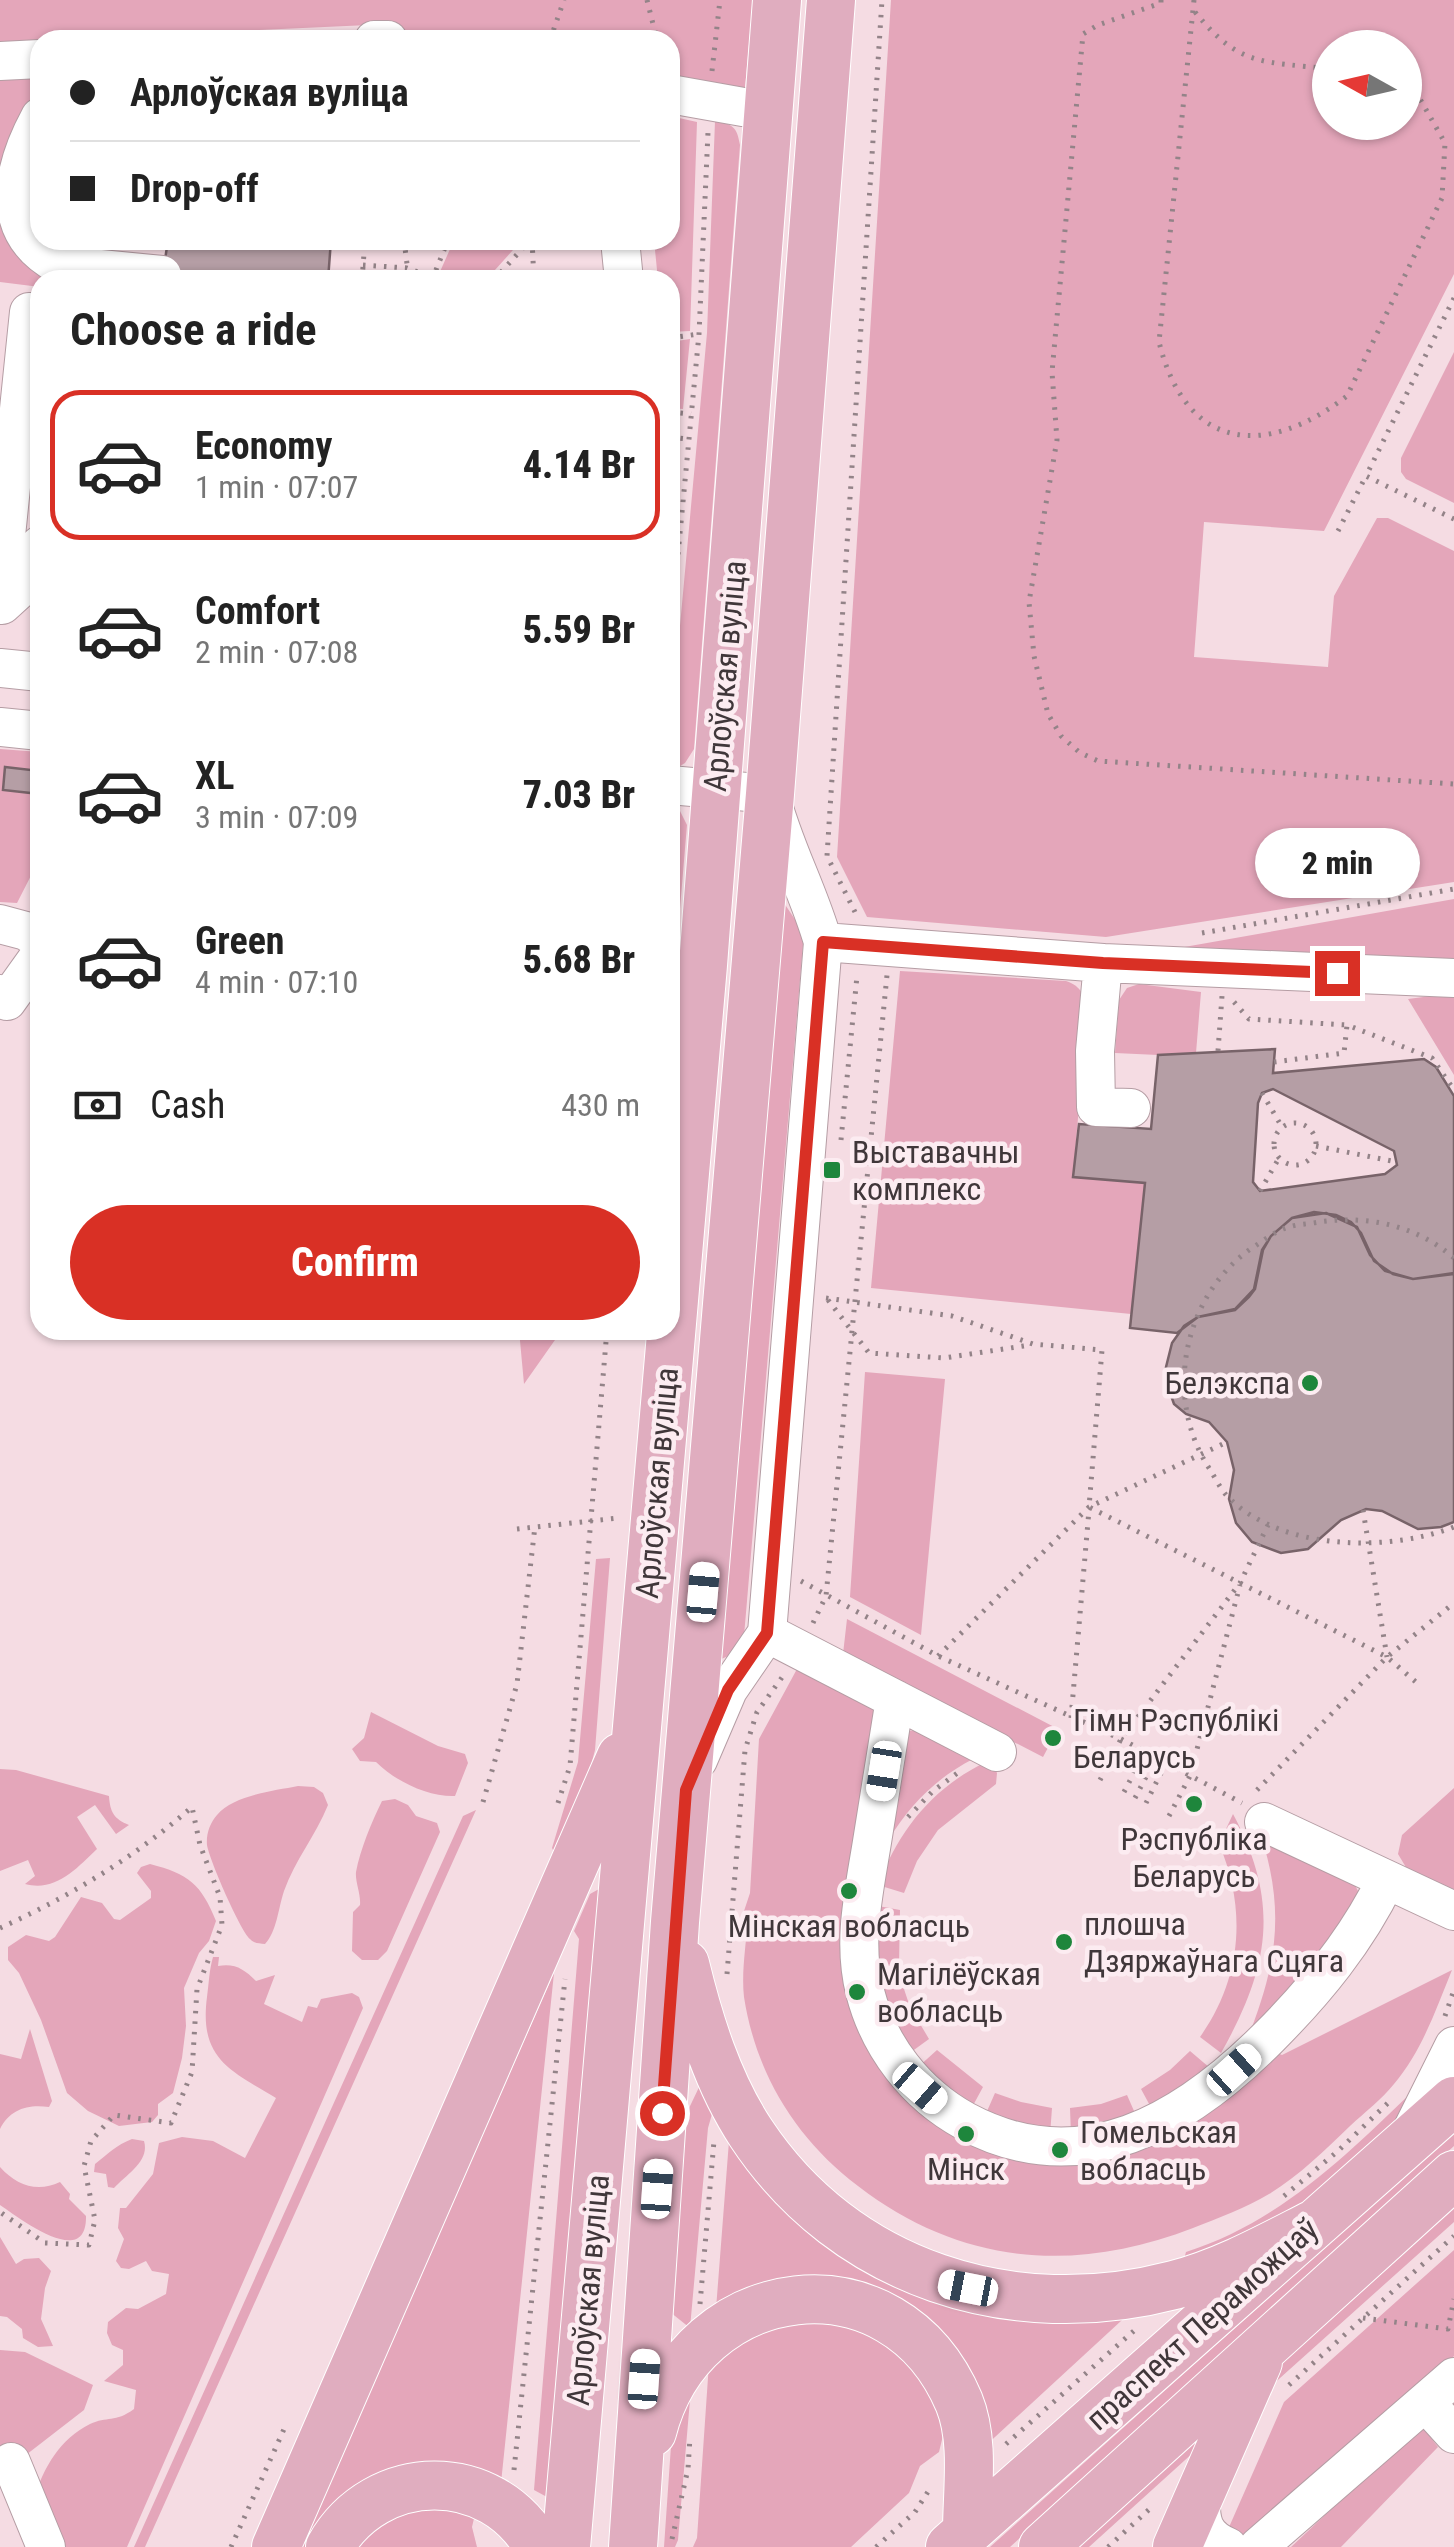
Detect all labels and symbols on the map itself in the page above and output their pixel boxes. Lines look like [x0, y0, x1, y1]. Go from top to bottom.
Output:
north arrow [1312, 30, 1422, 140]
street label: Арлоўская вуліца [696, 559, 754, 793]
callout: 2 min [1254, 828, 1420, 898]
route end [1315, 951, 1360, 996]
place label: Выставачны комплекс [852, 1133, 1020, 1208]
marker: Выставачны комплекс [821, 1159, 843, 1181]
place label: Белэкспа [1164, 1364, 1290, 1402]
street label: Арлоўская вуліца [628, 1366, 686, 1600]
marker: Белэкспа [1299, 1372, 1321, 1394]
car [685, 1561, 721, 1623]
place label: Гімн Рэспублікі Беларусь [1073, 1701, 1279, 1776]
marker: Гімн Рэспублікі Беларусь [1042, 1727, 1064, 1749]
car [864, 1739, 904, 1803]
marker: Рэспубліка Беларусь [1183, 1793, 1205, 1815]
place label: Рэспубліка Беларусь [1120, 1820, 1268, 1895]
marker: Мінская вобласць [838, 1880, 860, 1902]
place label: плошча Дзяржаўнага Сцяга [1084, 1905, 1344, 1980]
place label: Мінская вобласць [728, 1907, 970, 1945]
marker: плошча Дзяржаўнага Сцяга [1053, 1931, 1075, 1953]
place label: Магілёўская вобласць [877, 1955, 1041, 2030]
marker: Магілёўская вобласць [846, 1981, 868, 2003]
car [1202, 2039, 1266, 2101]
car [888, 2057, 952, 2119]
route start [640, 2091, 685, 2136]
place label: Гомельская вобласць [1080, 2113, 1237, 2188]
marker: Мінск [955, 2123, 977, 2145]
marker: Гомельская вобласць [1049, 2139, 1071, 2161]
place label: Мінск [927, 2150, 1005, 2188]
car [640, 2158, 674, 2220]
street label: Арлоўская вуліца [559, 2173, 617, 2407]
street label: праспект Пераможцаў [1078, 2210, 1326, 2438]
car [936, 2268, 1000, 2308]
car [627, 2348, 661, 2410]

